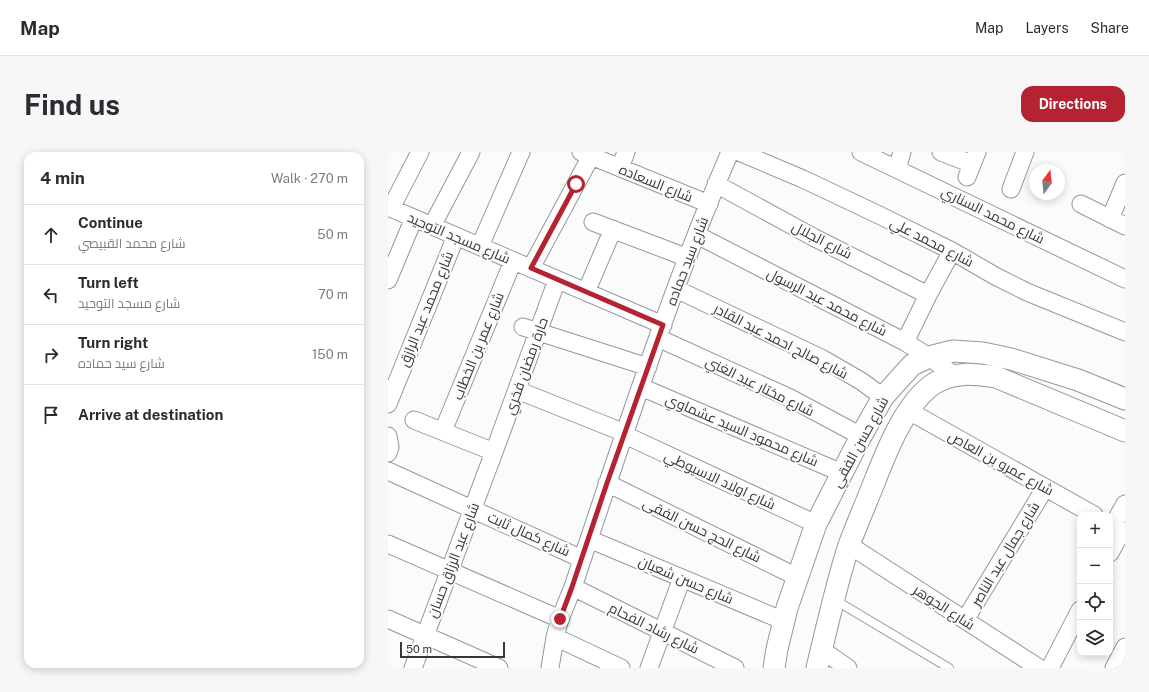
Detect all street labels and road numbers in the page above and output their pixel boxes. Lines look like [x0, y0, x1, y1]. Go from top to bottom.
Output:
street label: شارع السعاده [616, 161, 695, 206]
street label: شارع محمد السناري [937, 183, 1047, 250]
street label: شارع مسجد التوحيد [405, 209, 513, 268]
street label: شارع محمد علي [886, 214, 976, 273]
street label: شارع سيد حماده [663, 215, 712, 308]
street label: شارع الجلال [789, 218, 855, 263]
street label: شارع محمد عبد الرازق [396, 249, 457, 369]
street label: شارع محمد عبد الرسول [764, 265, 890, 340]
street label: شارع عمر بن الخطاب [449, 290, 508, 402]
street label: شارع صالح احمد عبد القادر [710, 300, 851, 383]
street label: حارة رمضان فخري [501, 315, 555, 418]
street label: شارع مختار عبد الغني [701, 353, 817, 423]
street label: شارع محمود السيد عشماوي [662, 391, 821, 473]
street label: شارع حسن الفقي [828, 394, 895, 492]
street label: شارع عمرو بن العاص [945, 427, 1056, 499]
street label: شارع اولاد الاسيوطي [660, 447, 778, 516]
street label: شارع الحج حسن الفقى [640, 494, 764, 566]
street label: شارع جمال عبد الناصر [967, 499, 1043, 610]
street label: شارع عبد الرزاق حسان [424, 500, 483, 620]
street label: شارع كمال ثابت [485, 509, 573, 560]
street label: شارع حسن شعبان [636, 553, 736, 608]
street label: شارع الجوهر [909, 581, 978, 634]
street label: شارع رشاد الفحام [606, 599, 702, 658]

